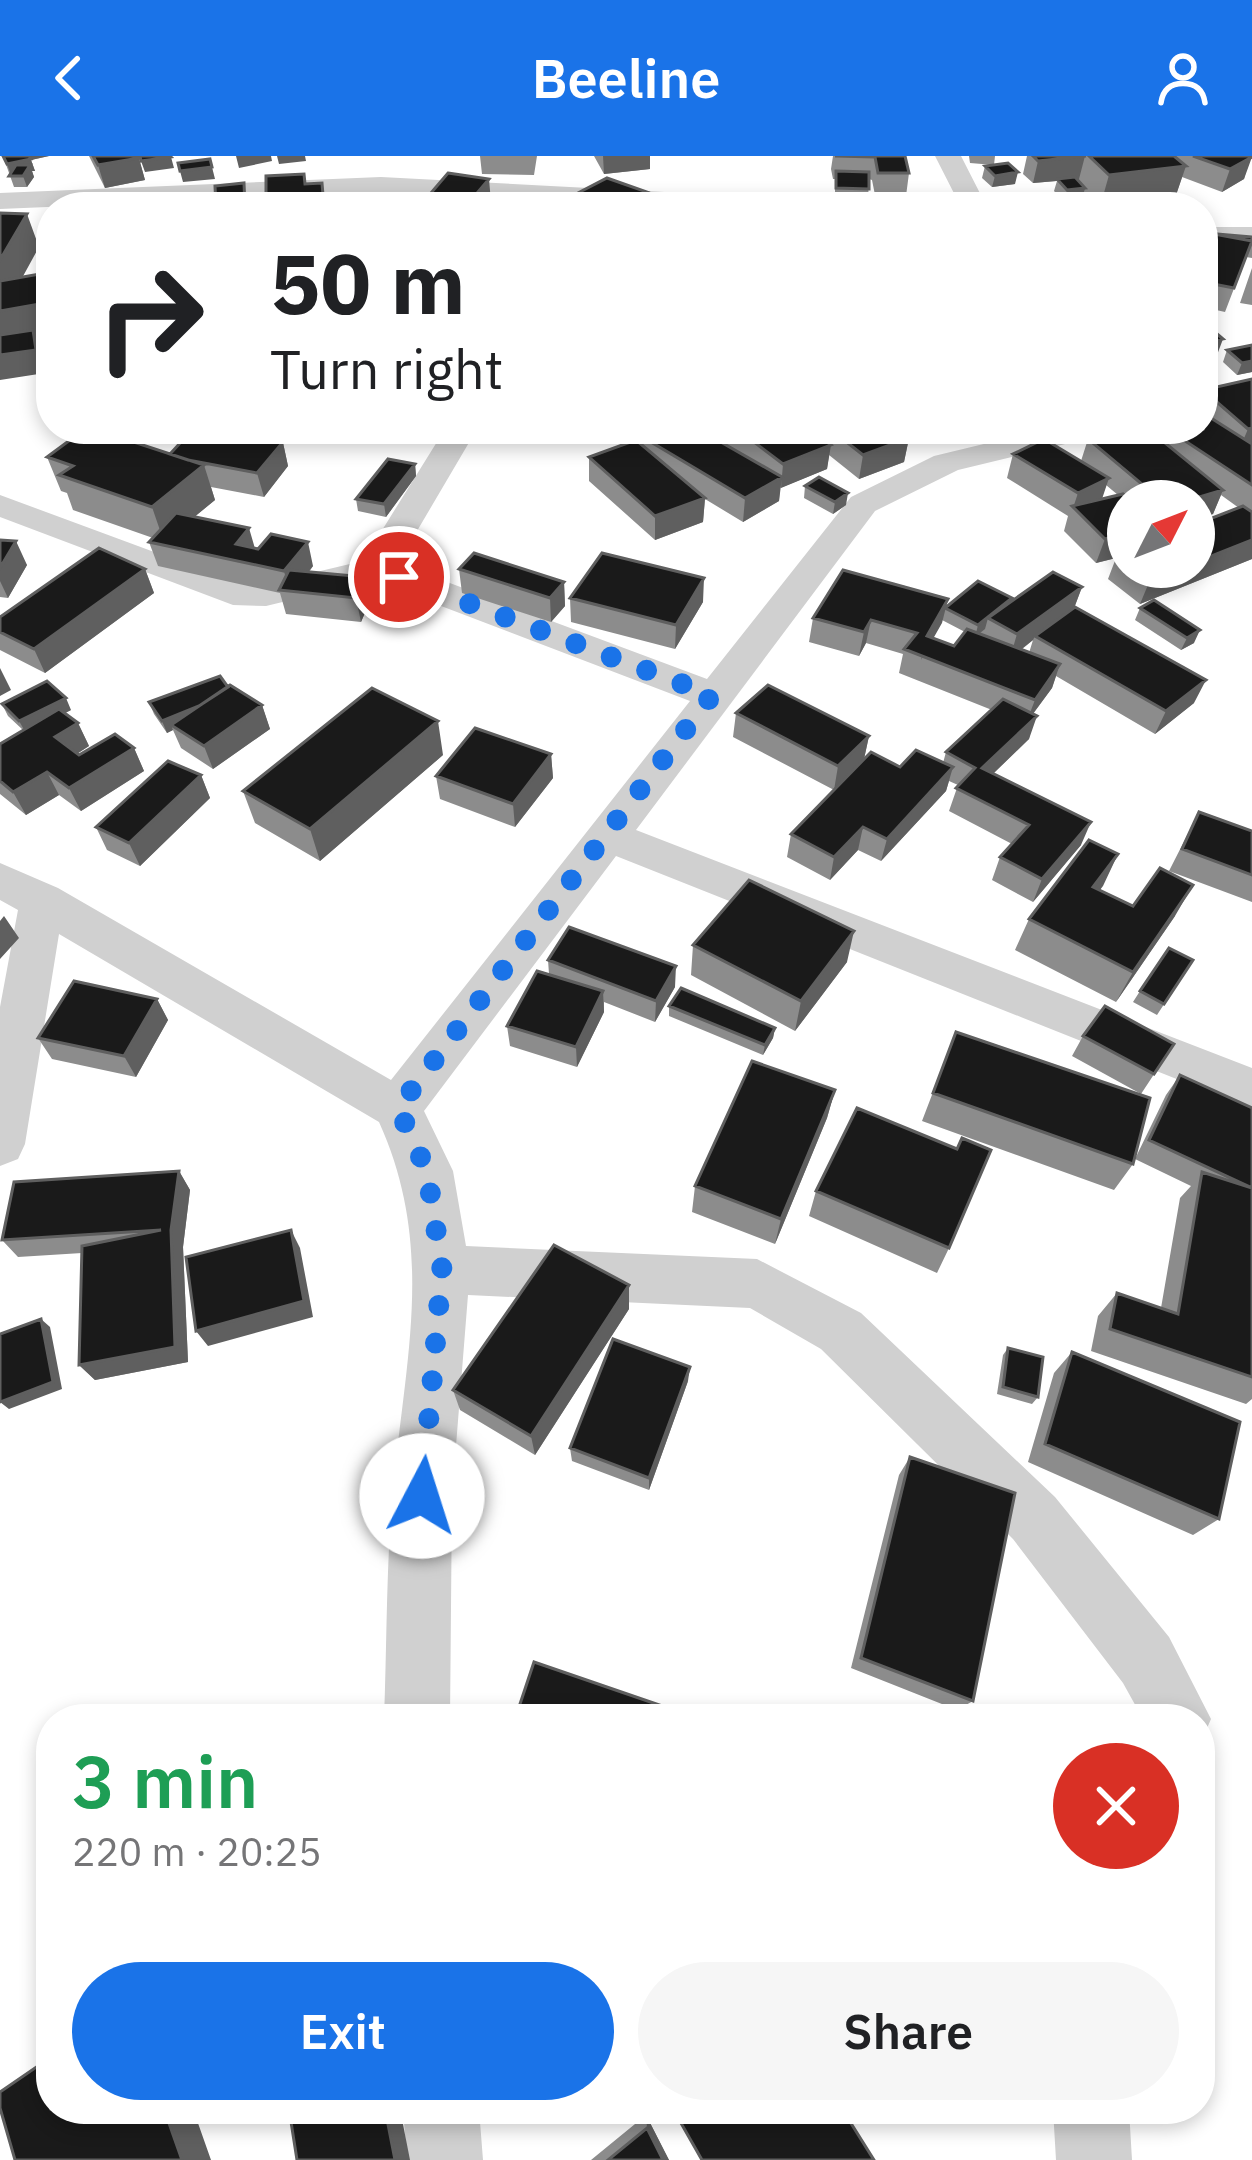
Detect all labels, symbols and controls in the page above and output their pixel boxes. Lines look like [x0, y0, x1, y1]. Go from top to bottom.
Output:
text: Beeline [532, 43, 720, 113]
icon: back [36, 45, 102, 111]
icon: person [1150, 45, 1216, 111]
text: 50 m [270, 228, 466, 337]
icon: right [72, 240, 228, 396]
text: Turn right [270, 334, 504, 404]
north arrow [1107, 480, 1215, 588]
map controls [1107, 480, 1215, 588]
pin [348, 526, 450, 628]
icon: arrive [366, 544, 432, 610]
position arrow [359, 1433, 485, 1559]
text: 3 min [72, 1734, 258, 1828]
button: close [1053, 1743, 1179, 1869]
text: 220 m · 20:25 [72, 1826, 322, 1877]
button: Exit [72, 1962, 614, 2100]
button: Share [638, 1962, 1179, 2100]

